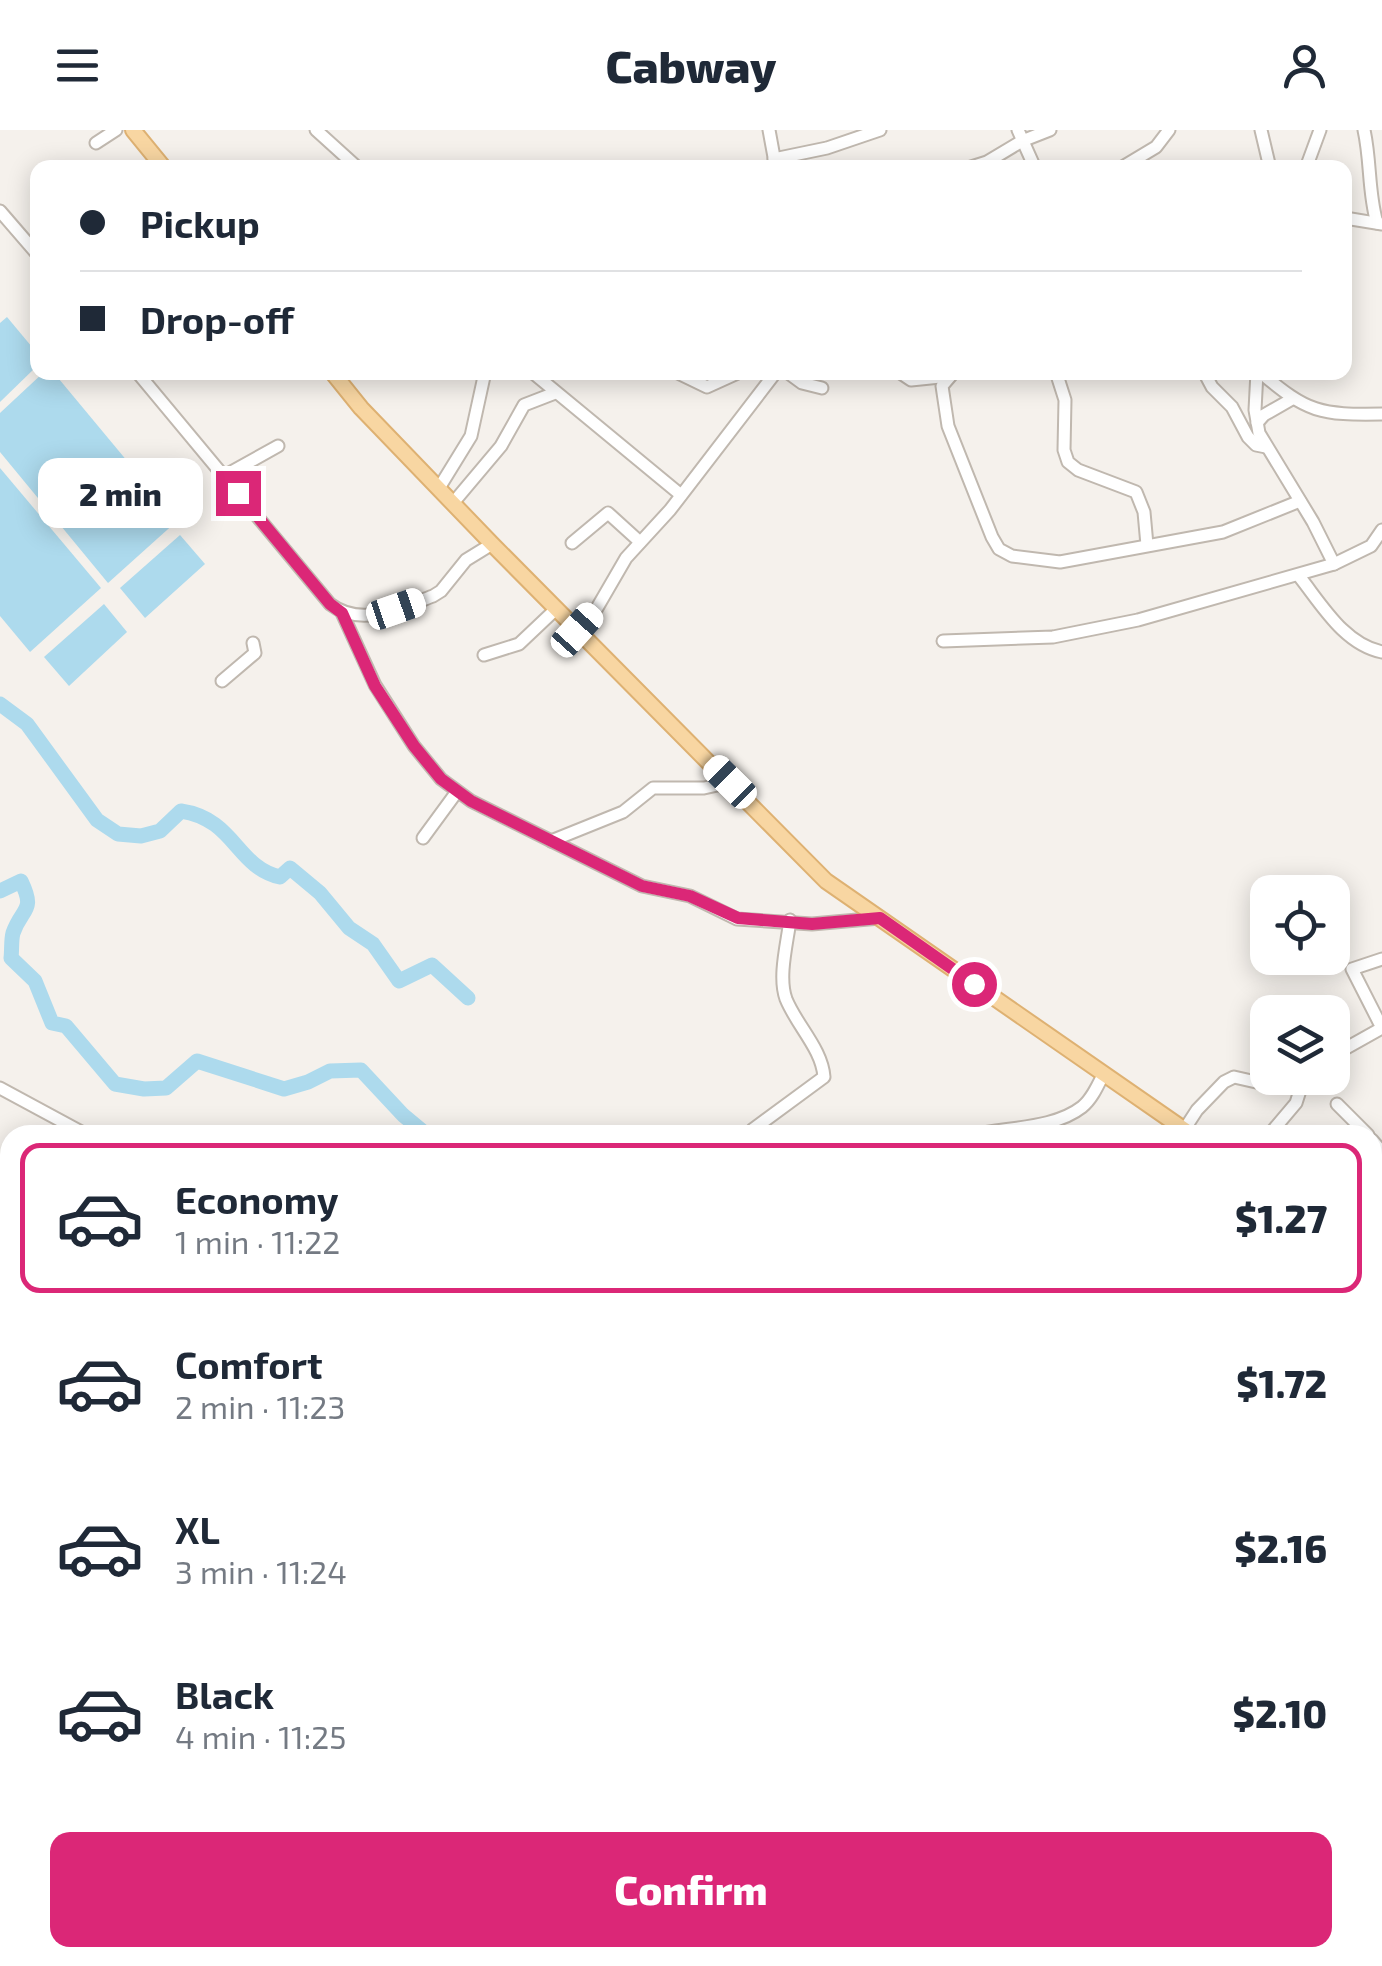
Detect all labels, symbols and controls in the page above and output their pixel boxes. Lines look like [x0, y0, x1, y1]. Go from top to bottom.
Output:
icon: menu [50, 38, 105, 93]
text: Cabway [606, 38, 776, 92]
icon: person [1277, 38, 1332, 93]
text: Pickup [140, 200, 260, 246]
text: Drop-off [140, 296, 294, 342]
callout: 2 min [38, 458, 203, 528]
route end [216, 471, 261, 516]
text: 2 min [79, 474, 162, 512]
car [363, 585, 429, 633]
car [546, 598, 608, 662]
car [698, 750, 762, 814]
map controls [1250, 875, 1350, 1095]
button: locate [1250, 875, 1350, 975]
route start [952, 962, 997, 1007]
button: layers [1250, 995, 1350, 1095]
icon: car [55, 1173, 145, 1263]
text: Economy [175, 1176, 339, 1222]
text: $1.27 [1235, 1195, 1327, 1241]
text: 1 min · 11:22 [175, 1222, 340, 1260]
icon: car [55, 1338, 145, 1428]
text: Comfort [175, 1341, 323, 1387]
text: $1.72 [1236, 1360, 1327, 1406]
text: 2 min · 11:23 [175, 1387, 345, 1425]
icon: car [55, 1503, 145, 1593]
text: XL [175, 1506, 220, 1552]
text: $2.16 [1234, 1525, 1327, 1571]
text: 3 min · 11:24 [175, 1552, 347, 1590]
icon: car [55, 1668, 145, 1758]
text: Black [175, 1671, 274, 1717]
text: $2.10 [1233, 1690, 1327, 1736]
text: 4 min · 11:25 [175, 1717, 346, 1755]
button: Confirm [50, 1832, 1332, 1947]

